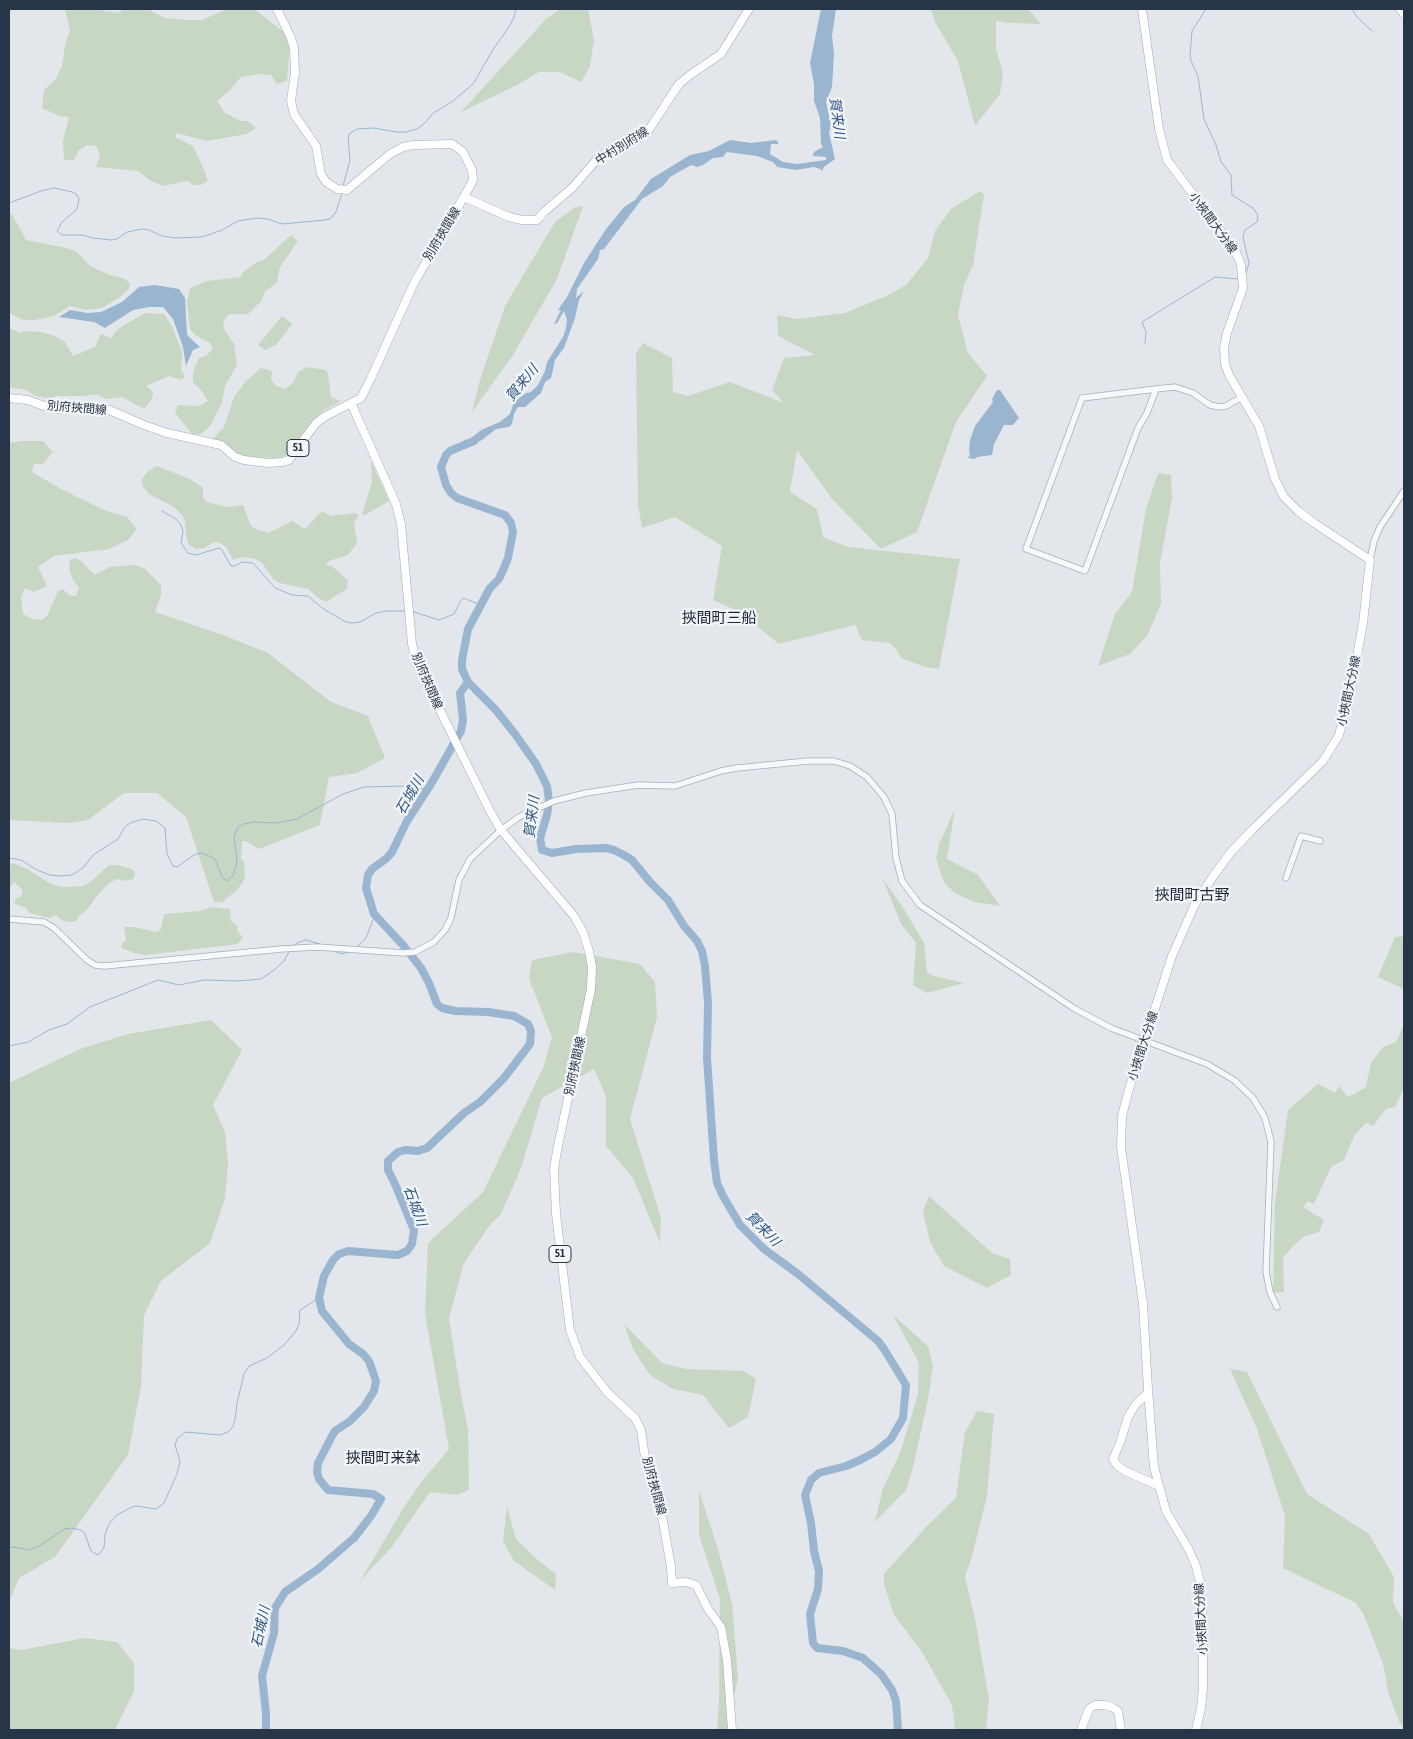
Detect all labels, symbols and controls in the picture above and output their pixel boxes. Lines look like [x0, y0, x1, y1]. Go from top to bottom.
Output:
water label: 賀来川 [826, 96, 848, 140]
street label: 中村別府線 [593, 124, 651, 168]
street label: 小挾間大分線 [1186, 190, 1240, 256]
street label: 別府挾間線 [420, 205, 464, 263]
water label: 賀来川 [502, 362, 542, 404]
street label: 別府挾間線 [46, 398, 108, 418]
road number: 51 [287, 439, 309, 456]
district label: 挾間町三船 [682, 609, 756, 627]
street label: 別府挾間線 [409, 651, 445, 711]
street label: 小挾間大分線 [1334, 654, 1364, 728]
water label: 石城川 [392, 773, 428, 817]
water label: 賀来川 [521, 795, 543, 839]
district label: 挾間町古野 [1155, 886, 1229, 904]
street label: 小挾間大分線 [1125, 1010, 1161, 1082]
street label: 別府挾間線 [562, 1035, 588, 1097]
water label: 石城川 [400, 1183, 430, 1229]
water label: 賀来川 [742, 1208, 784, 1250]
road number: 51 [549, 1246, 571, 1262]
district label: 挾間町来鉢 [346, 1449, 420, 1467]
street label: 別府挾間線 [639, 1455, 669, 1517]
street label: 小挾間大分線 [1192, 1583, 1210, 1655]
water label: 石城川 [248, 1605, 274, 1649]

